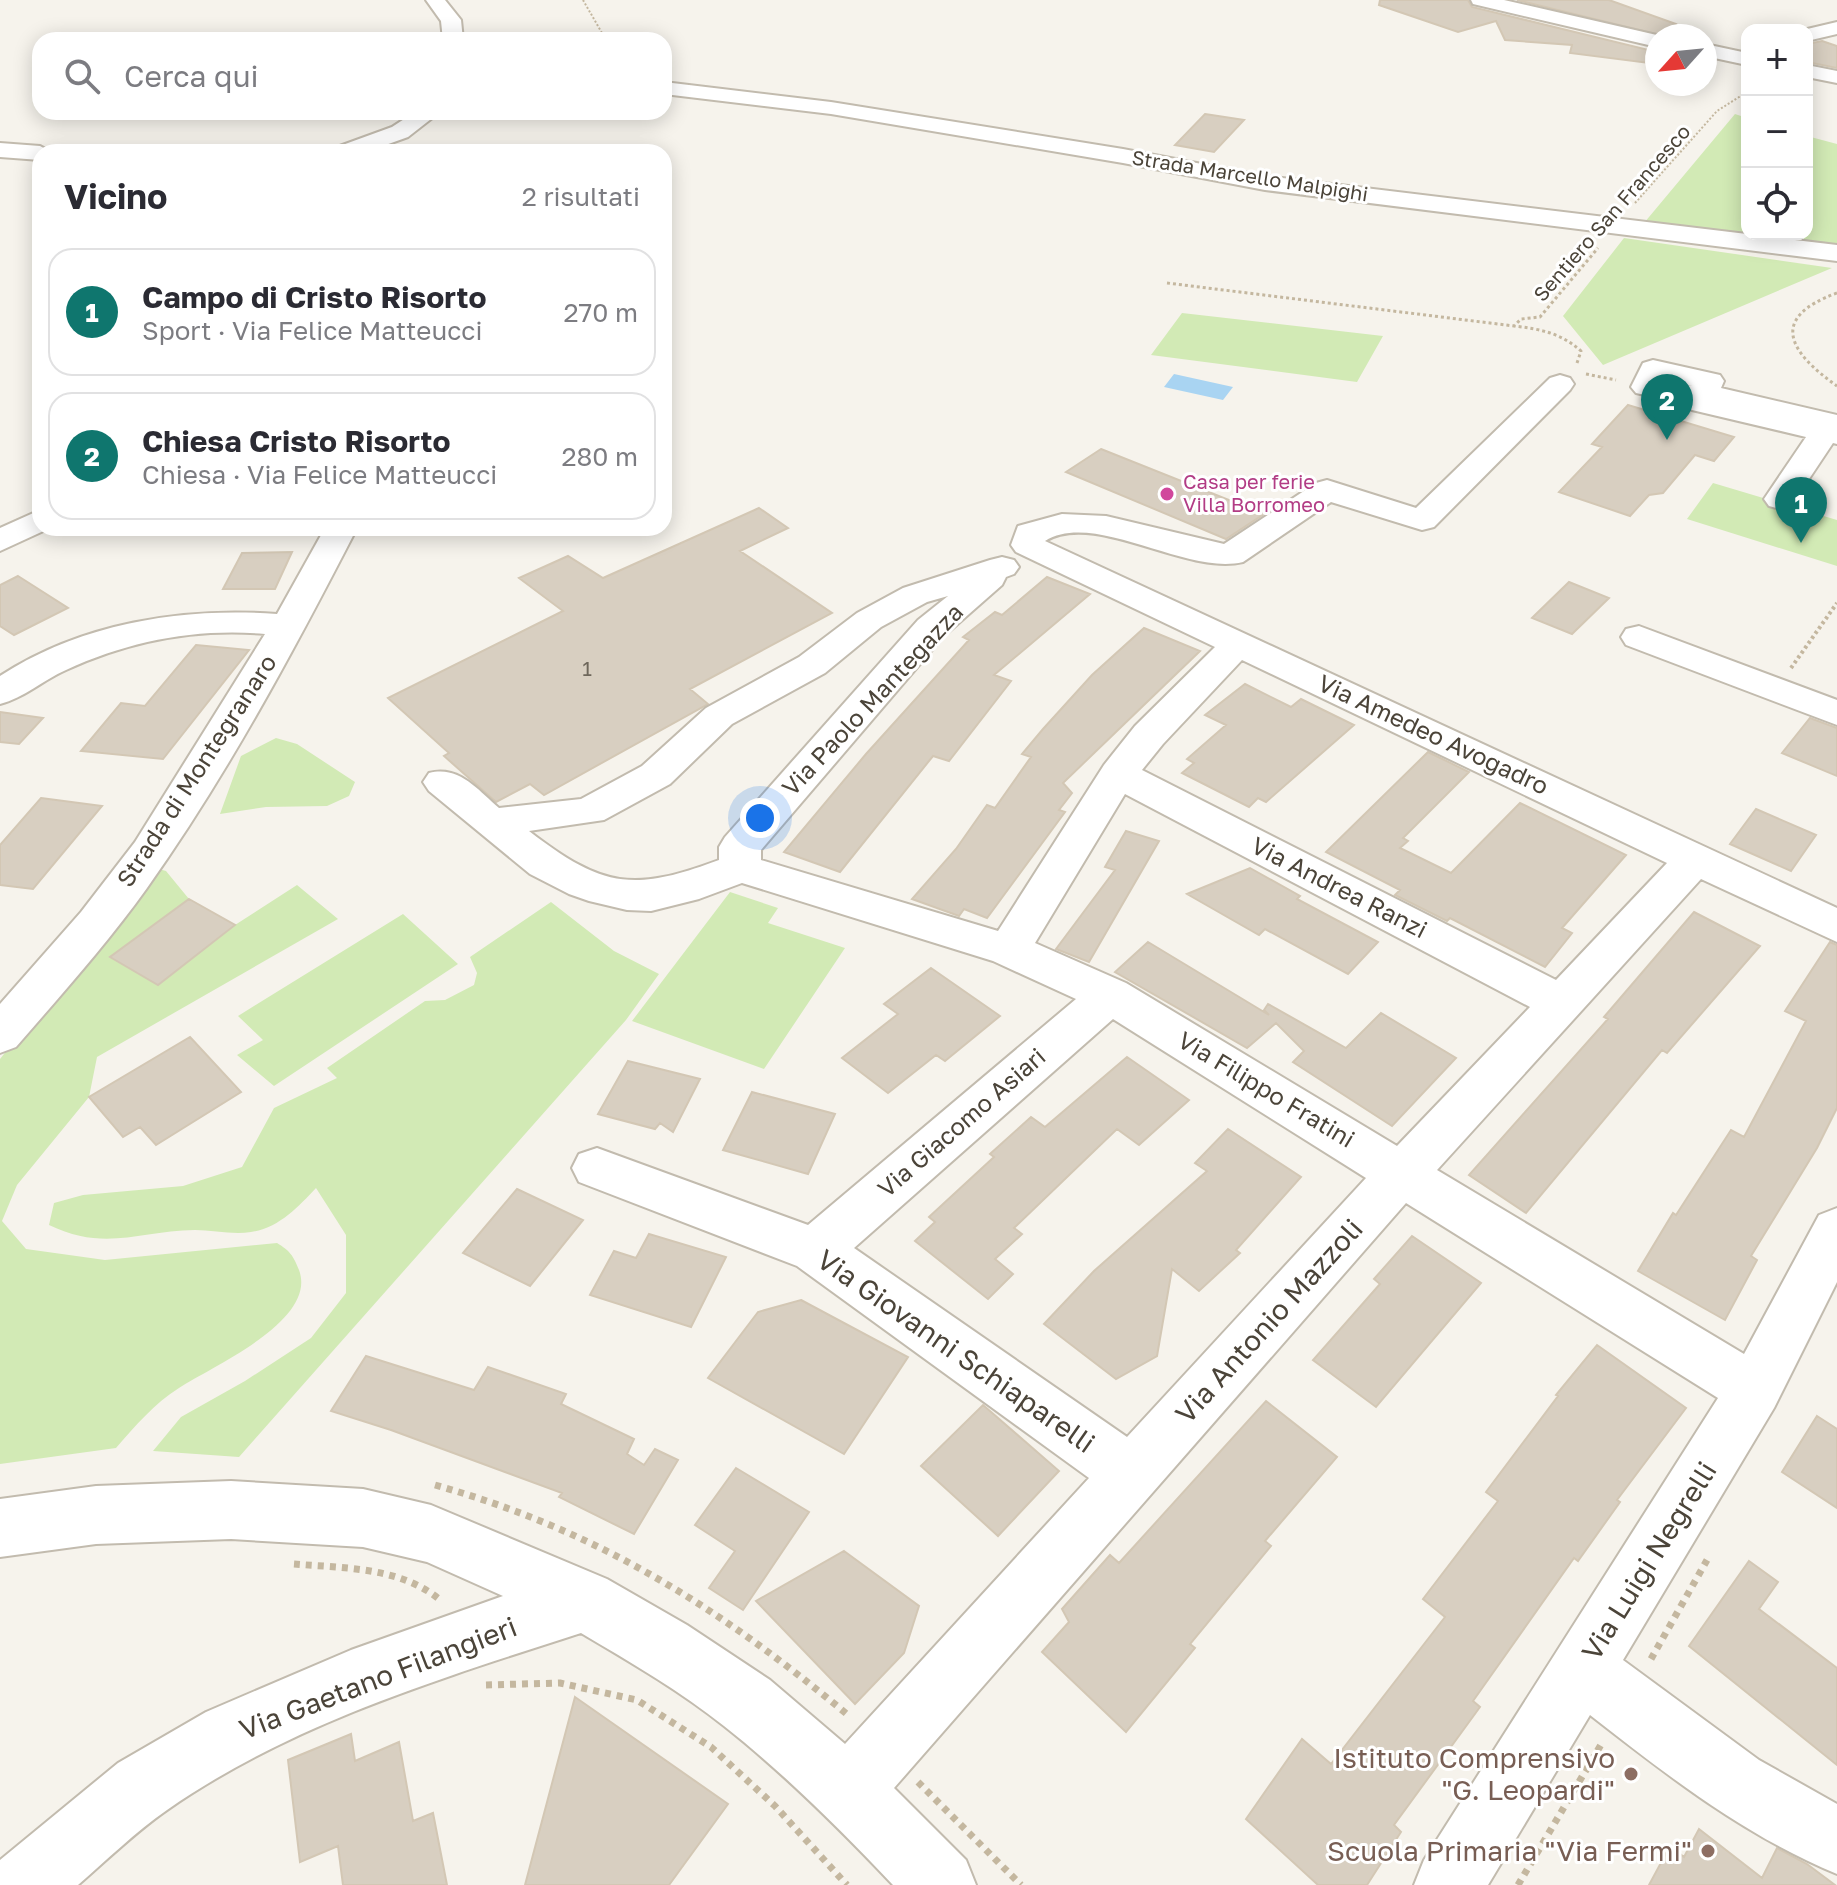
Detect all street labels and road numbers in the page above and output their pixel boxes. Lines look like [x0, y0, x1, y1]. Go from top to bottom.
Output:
street label: Sentiero San Francesco [1528, 119, 1695, 306]
street label: Strada Marcello Malpighi [1130, 144, 1370, 206]
street label: Via Paolo Mantegazza [775, 597, 969, 801]
street label: Strada di Montegranaro [110, 649, 282, 892]
street label: Via Amedeo Avogadro [1314, 667, 1554, 800]
street label: Via Andrea Ranzi [1247, 830, 1432, 943]
street label: Via Filippo Fratini [1173, 1025, 1360, 1153]
street label: Via Giacomo Asiari [871, 1041, 1051, 1203]
street label: Via Antonio Mazzoli [1168, 1212, 1369, 1430]
street label: Via Giovanni Schiaparelli [811, 1242, 1101, 1459]
street label: Via Luigi Negrelli [1574, 1455, 1723, 1666]
street label: Via Gaetano Filangieri [234, 1609, 521, 1746]

